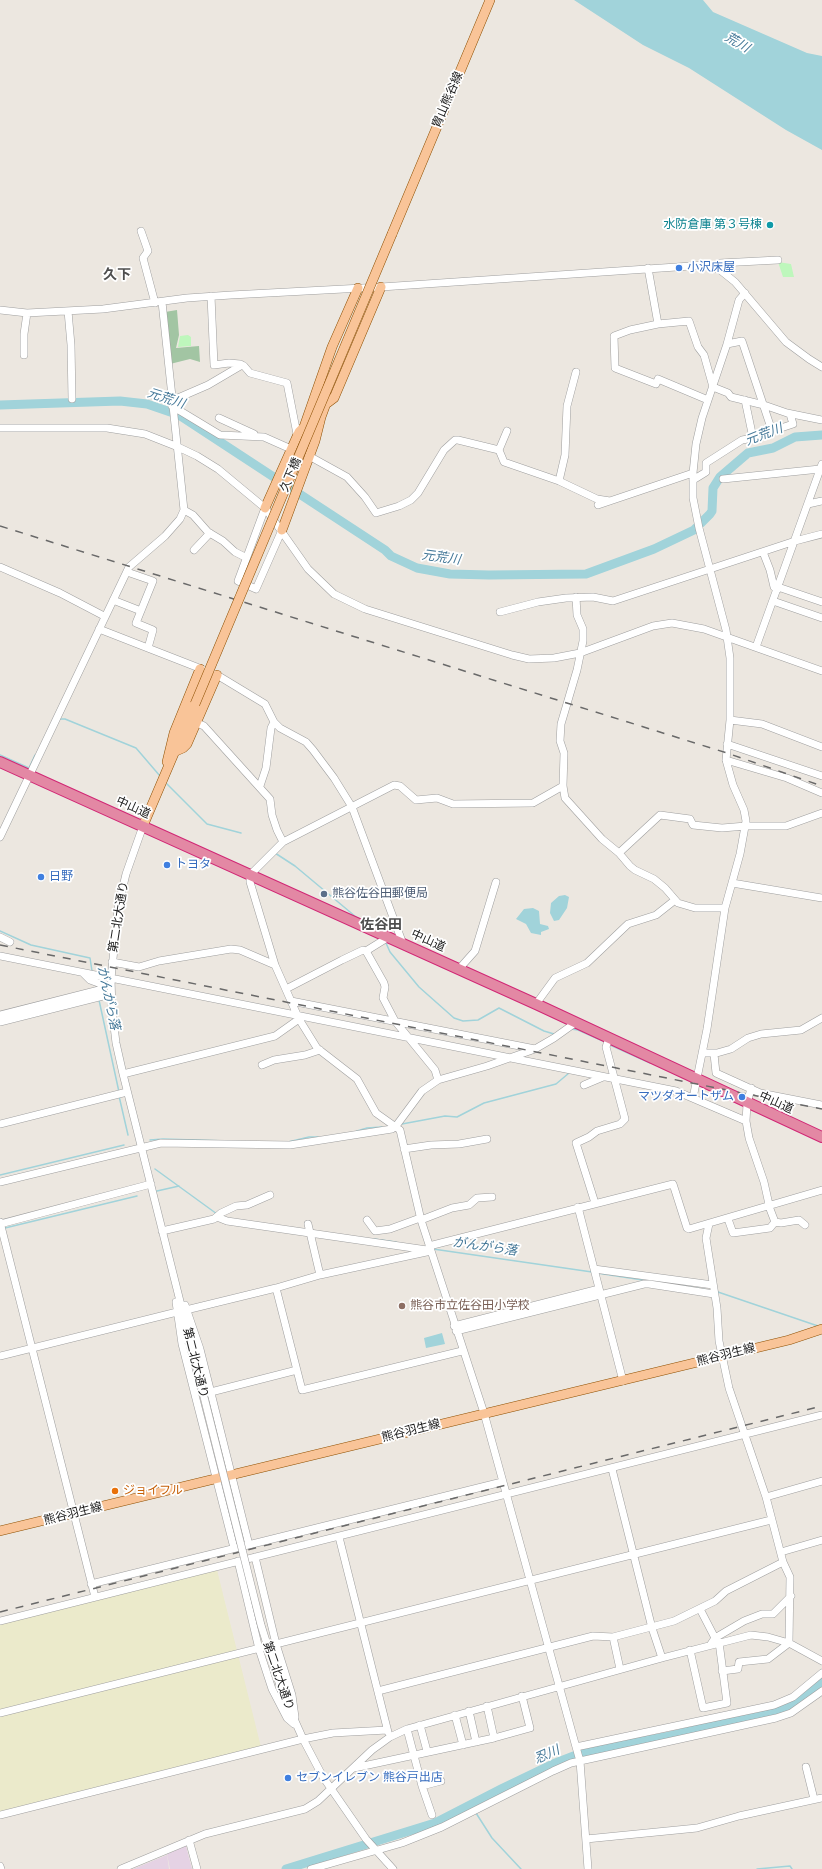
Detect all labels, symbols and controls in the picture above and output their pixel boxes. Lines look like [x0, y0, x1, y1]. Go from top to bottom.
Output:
water label: 荒川 [722, 30, 752, 56]
street label: 胄山熊谷線 [430, 70, 466, 130]
place label: 水防倉庫 第３号楝 [663, 218, 762, 232]
marker: 水防倉庫 第３号楝 [765, 220, 775, 230]
place label: 小沢床屋 [687, 261, 735, 275]
marker: 小沢床屋 [674, 263, 684, 273]
district label: 久下 [103, 267, 131, 283]
water label: 元荒川 [145, 386, 187, 412]
water label: 元荒川 [743, 421, 785, 449]
street label: 久下橋 [277, 456, 305, 494]
water label: 元荒川 [421, 548, 461, 568]
street label: 中山道 [114, 794, 152, 822]
place label: トヨタ [175, 858, 211, 872]
marker: トヨタ [162, 860, 172, 870]
place label: 日野 [49, 870, 73, 884]
marker: 日野 [36, 872, 46, 882]
street label: 第二北大通り [106, 880, 132, 954]
place label: 熊谷佐谷田郵便局 [332, 887, 428, 901]
marker: 熊谷佐谷田郵便局 [319, 889, 329, 899]
district label: 佐谷田 [360, 917, 402, 933]
street label: 中山道 [409, 927, 447, 955]
water label: がんがら落 [94, 965, 122, 1031]
street label: 中山道 [757, 1089, 795, 1117]
place label: マツダオートザム [638, 1090, 734, 1104]
marker: マツダオートザム [737, 1092, 747, 1102]
water label: がんがら落 [452, 1235, 518, 1259]
place label: 熊谷市立佐谷田小学校 [410, 1299, 530, 1313]
marker: 熊谷市立佐谷田小学校 [397, 1301, 407, 1311]
street label: 第二北大通り [179, 1326, 211, 1400]
street label: 熊谷羽生線 [695, 1341, 757, 1369]
street label: 熊谷羽生線 [380, 1417, 442, 1445]
place label: ジョイフル [123, 1484, 183, 1498]
marker: ジョイフル [110, 1486, 120, 1496]
street label: 熊谷羽生線 [42, 1500, 104, 1528]
street label: 第二北大通り [259, 1640, 297, 1712]
water label: 忍川 [532, 1743, 562, 1767]
place label: セブンイレブン 熊谷戸出店 [296, 1771, 443, 1785]
marker: セブンイレブン 熊谷戸出店 [283, 1773, 293, 1783]

